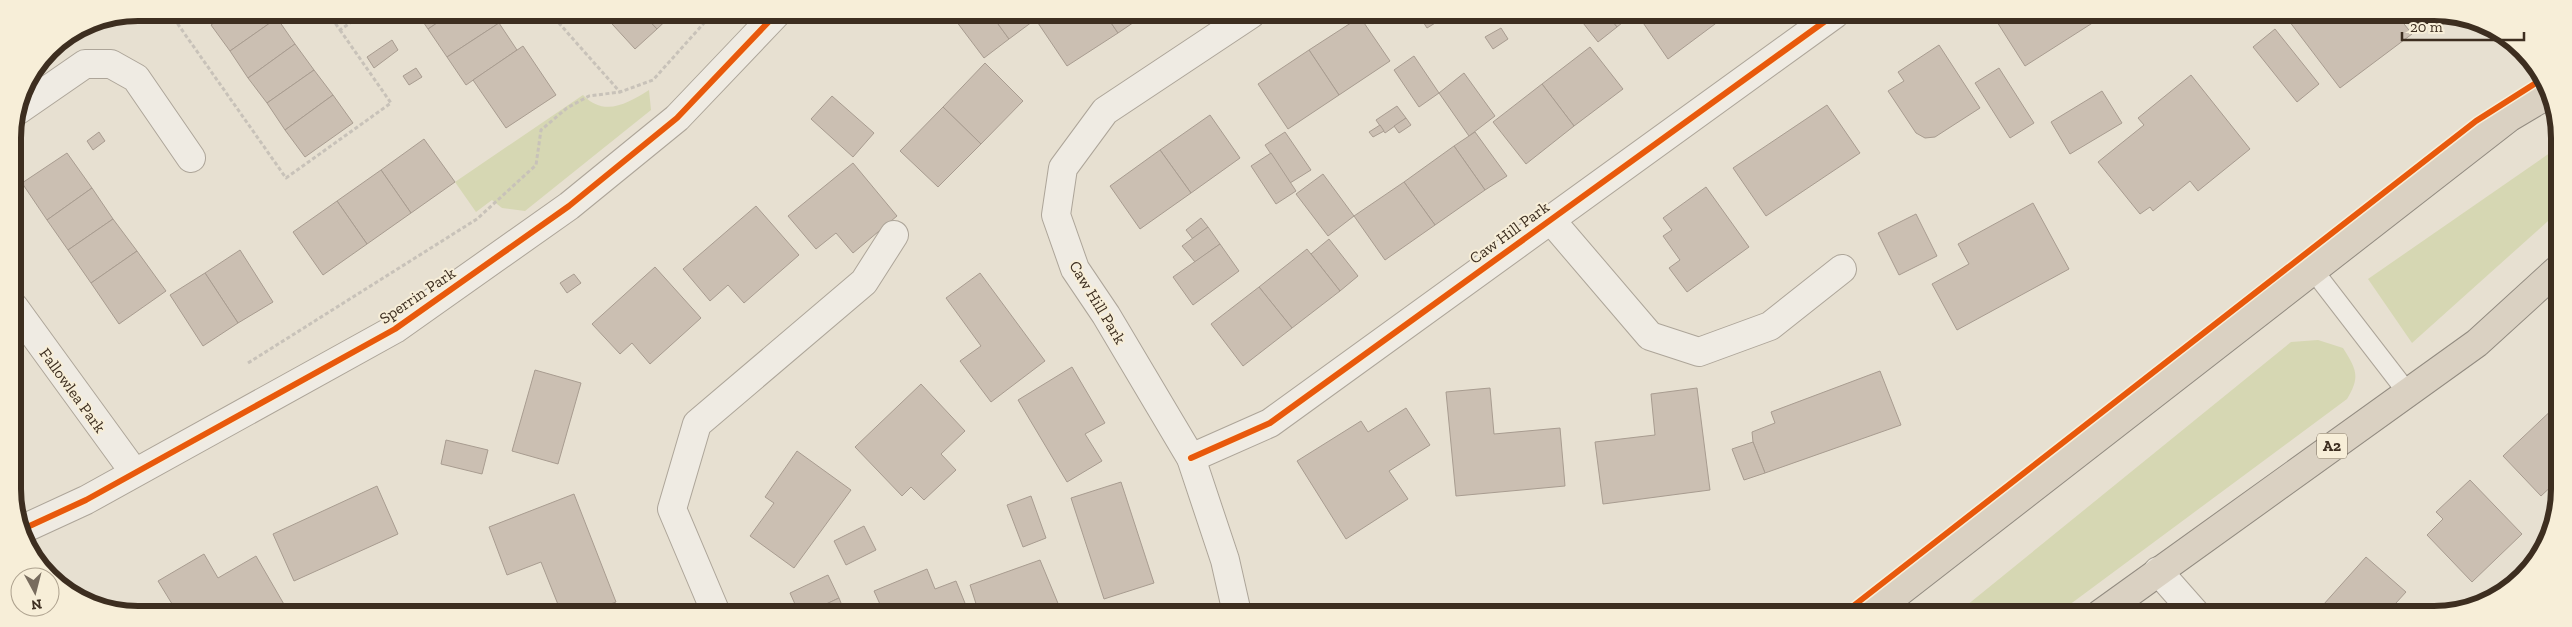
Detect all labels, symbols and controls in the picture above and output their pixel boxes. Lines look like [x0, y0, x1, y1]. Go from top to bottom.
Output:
scale bar [2402, 10, 2524, 42]
text: 20 m [2410, 18, 2443, 36]
street label: Caw Hill Park [1466, 197, 1553, 268]
street label: Caw Hill Park [1065, 257, 1130, 348]
street label: Sperrin Park [376, 263, 459, 328]
street label: Fallowlea Park [36, 344, 110, 437]
road number: A2 [2317, 434, 2347, 458]
north arrow [10, 567, 60, 617]
text: N [30, 595, 43, 614]

